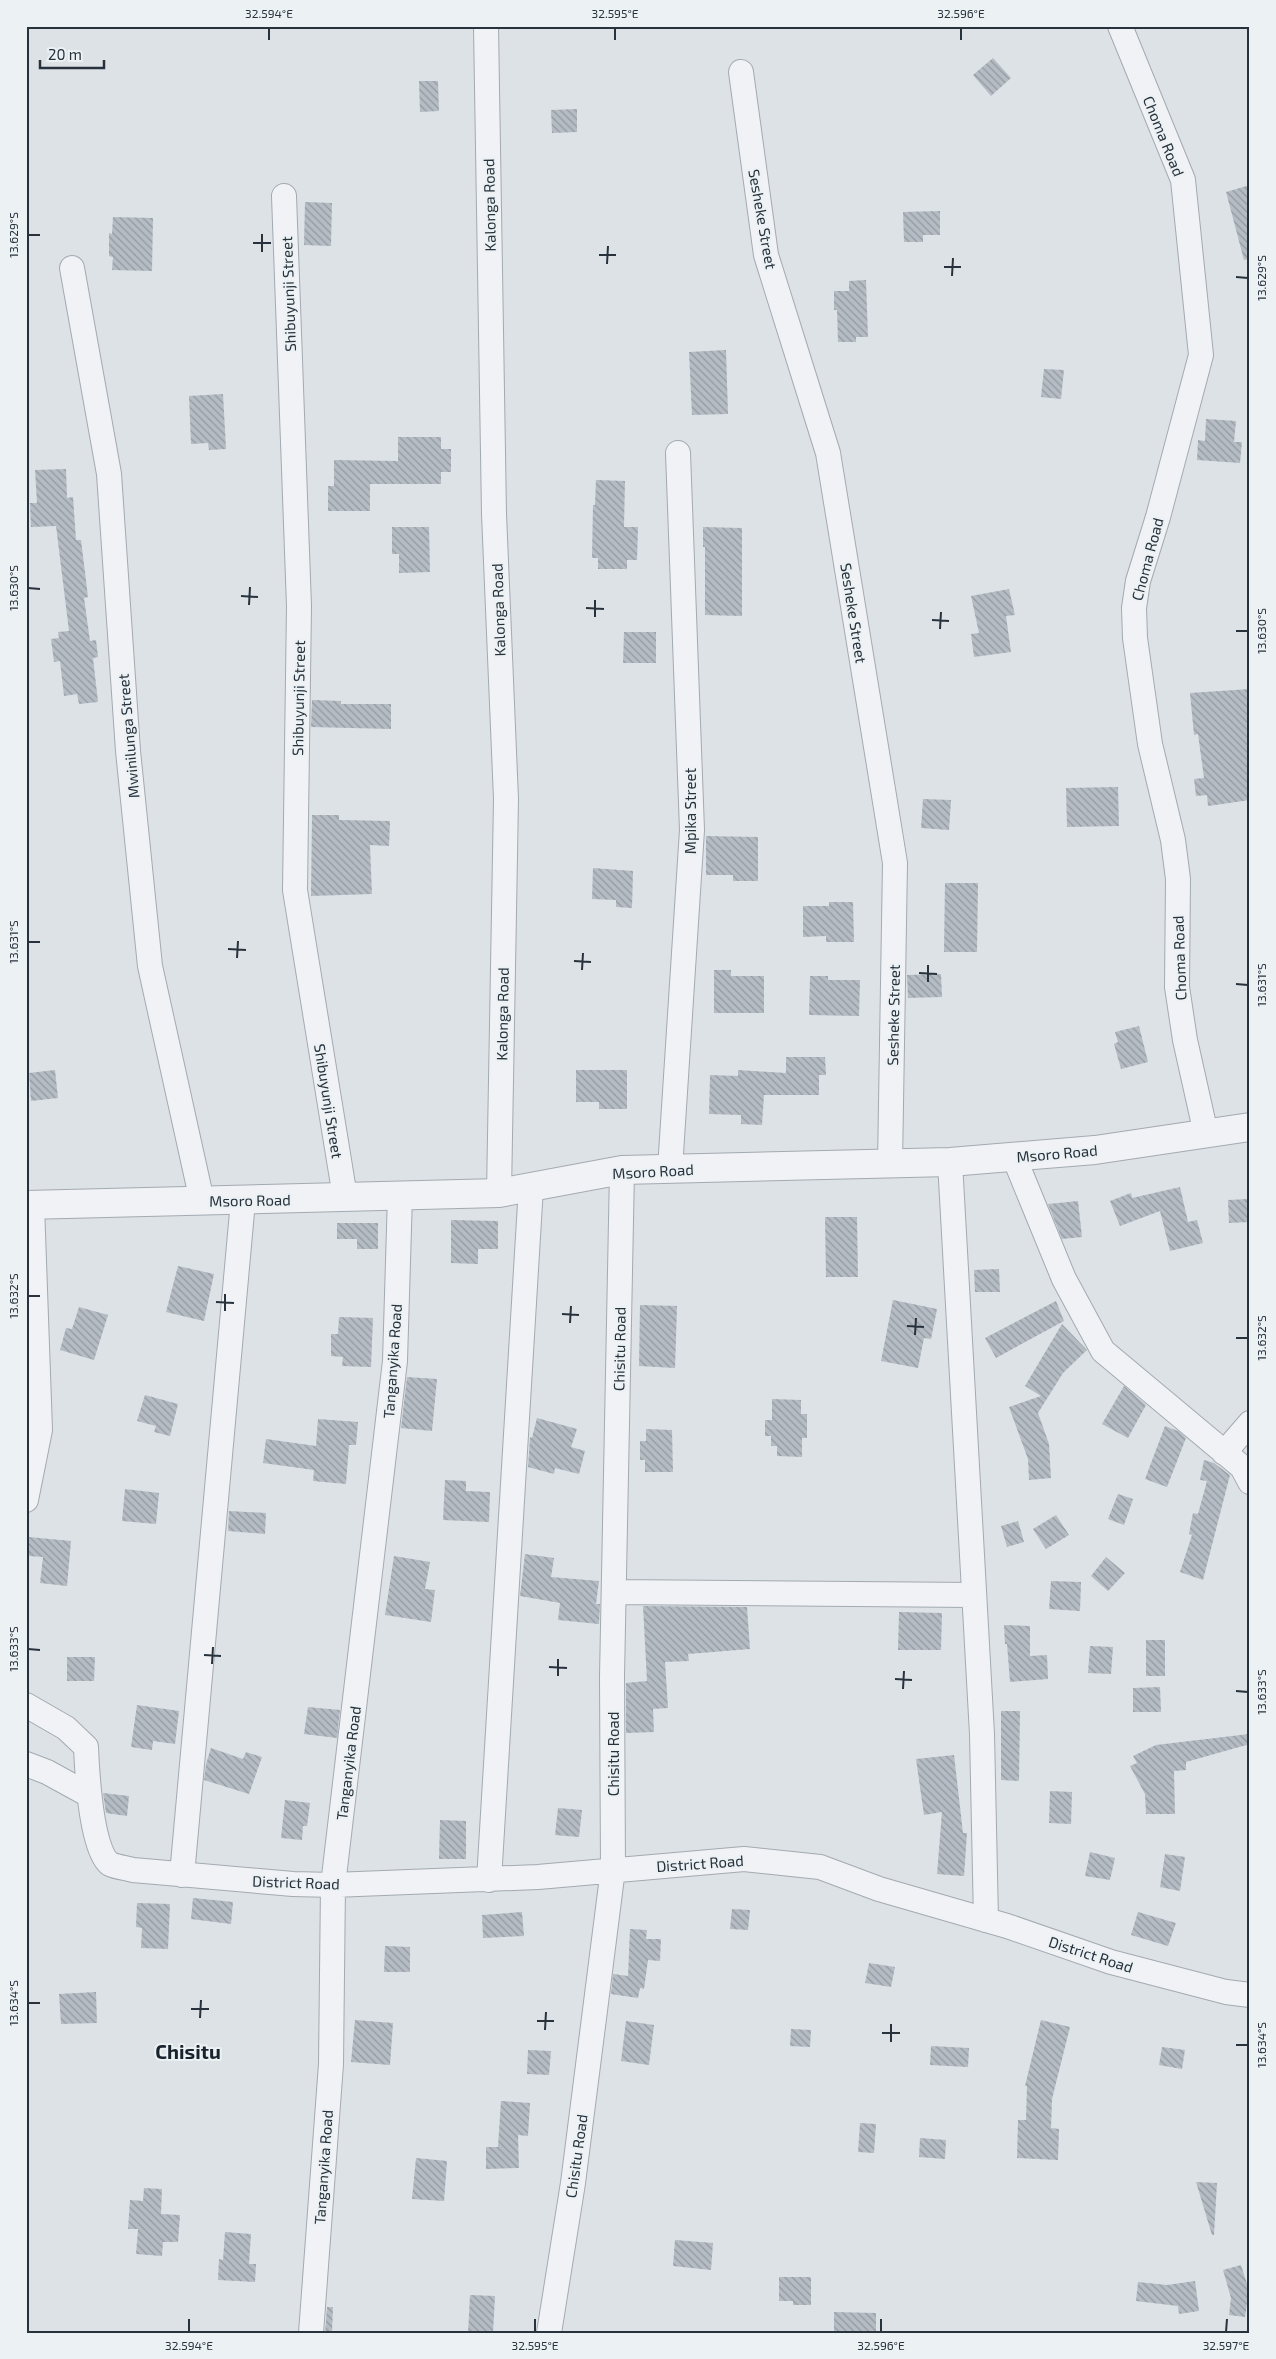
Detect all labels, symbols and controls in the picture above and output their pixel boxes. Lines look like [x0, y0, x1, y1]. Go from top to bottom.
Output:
text: 32.594°E [245, 6, 293, 20]
text: 32.595°E [592, 6, 639, 20]
text: 32.596°E [937, 6, 985, 20]
scale bar [40, 38, 104, 70]
text: 20 m [48, 45, 82, 63]
street label: Choma Road [1140, 93, 1188, 179]
street label: Kalonga Road [479, 158, 499, 252]
street label: Sesheke Street [745, 168, 781, 271]
text: 13.629°S [6, 212, 20, 258]
street label: Shibuyunji Street [277, 236, 300, 352]
text: 13.629°S [1254, 255, 1268, 301]
street label: Choma Road [1127, 516, 1167, 602]
street label: Sesheke Street [837, 562, 871, 665]
street label: Kalonga Road [487, 563, 509, 657]
text: 13.630°S [6, 565, 20, 611]
text: 13.630°S [1254, 608, 1268, 654]
street label: Shibuyunji Street [288, 640, 309, 756]
street label: Mwinilunga Street [114, 673, 142, 799]
street label: Mpika Street [681, 767, 699, 854]
street label: Choma Road [1169, 915, 1189, 1001]
text: 13.631°S [6, 920, 20, 964]
text: 13.631°S [1254, 963, 1268, 1007]
street label: Sesheke Street [883, 964, 903, 1066]
street label: Kalonga Road [492, 967, 512, 1061]
street label: Shibuyunji Street [310, 1042, 347, 1160]
street label: Msoro Road [1016, 1140, 1098, 1166]
street label: Msoro Road [612, 1160, 694, 1182]
street label: Msoro Road [209, 1190, 291, 1210]
text: 13.632°S [6, 1273, 20, 1319]
street label: Tanganyika Road [379, 1303, 405, 1419]
street label: Chisitu Road [609, 1307, 629, 1391]
text: 13.632°S [1254, 1315, 1268, 1361]
text: 13.633°S [6, 1626, 20, 1672]
text: 13.633°S [1254, 1669, 1268, 1715]
street label: Tanganyika Road [332, 1705, 364, 1821]
street label: Chisitu Road [604, 1712, 622, 1796]
street label: District Road [656, 1851, 744, 1875]
street label: District Road [252, 1871, 340, 1893]
street label: District Road [1047, 1932, 1135, 1976]
text: 13.634°S [6, 1980, 20, 2026]
text: 13.634°S [1254, 2022, 1268, 2068]
district label: Chisitu [155, 2039, 221, 2063]
street label: Tanganyika Road [310, 2109, 336, 2225]
street label: Chisitu Road [561, 2113, 591, 2199]
text: 32.594°E [165, 2338, 213, 2352]
text: 32.595°E [512, 2338, 559, 2352]
text: 32.596°E [857, 2338, 905, 2352]
text: 32.597°E [1203, 2338, 1250, 2352]

